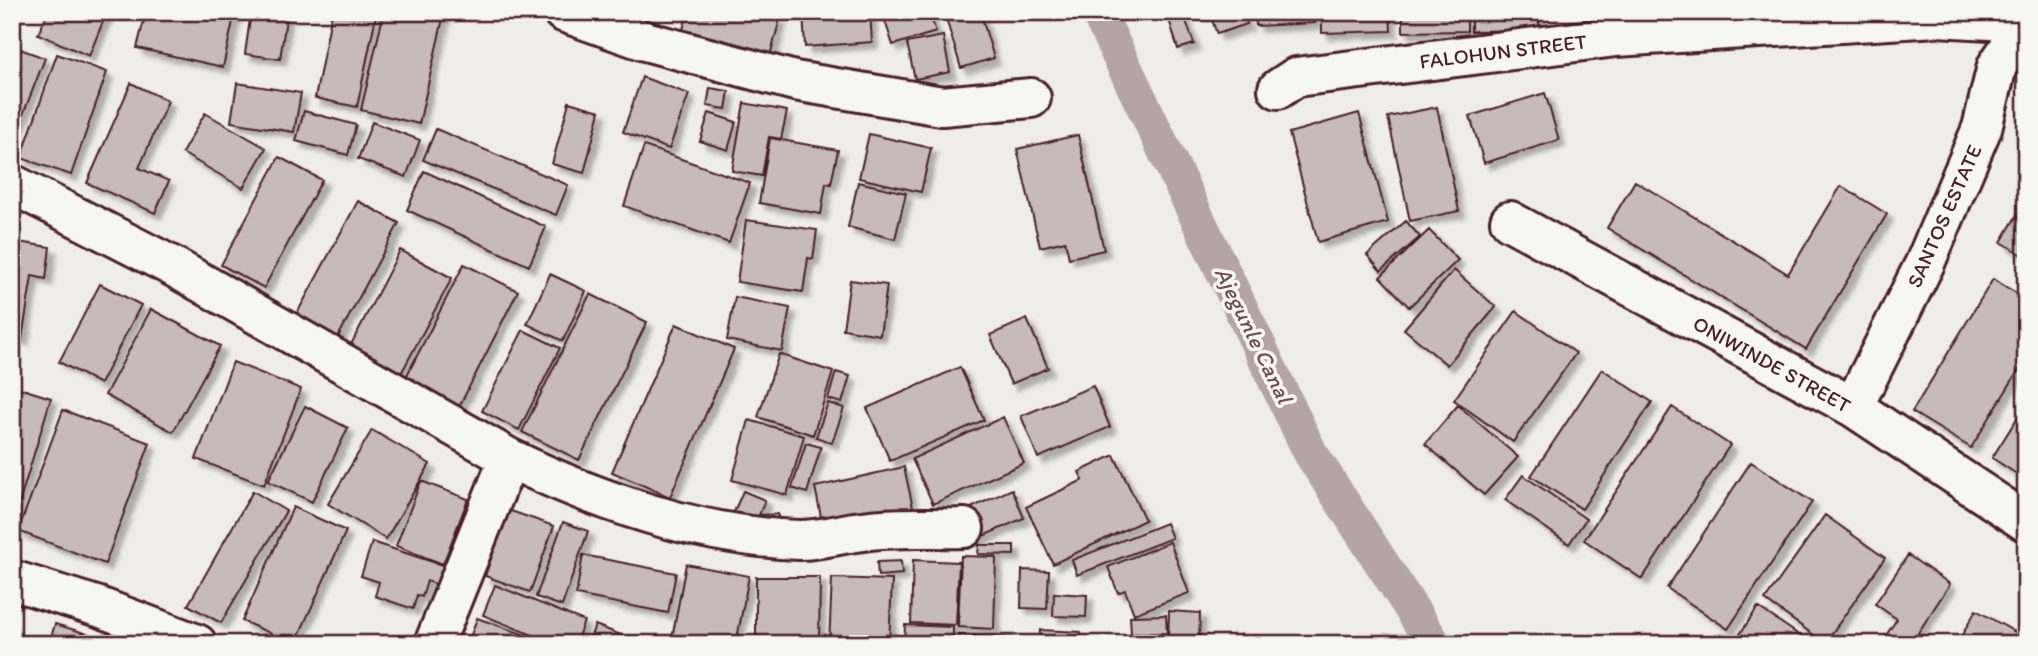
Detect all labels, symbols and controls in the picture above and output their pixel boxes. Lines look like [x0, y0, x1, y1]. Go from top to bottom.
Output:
street label: FALOHUN STREET [1418, 28, 1588, 74]
street label: SANTOS ESTATE [1901, 140, 1987, 291]
water label: Ajegunle Canal [1209, 262, 1300, 409]
street label: ONIWINDE STREET [1689, 310, 1855, 418]

